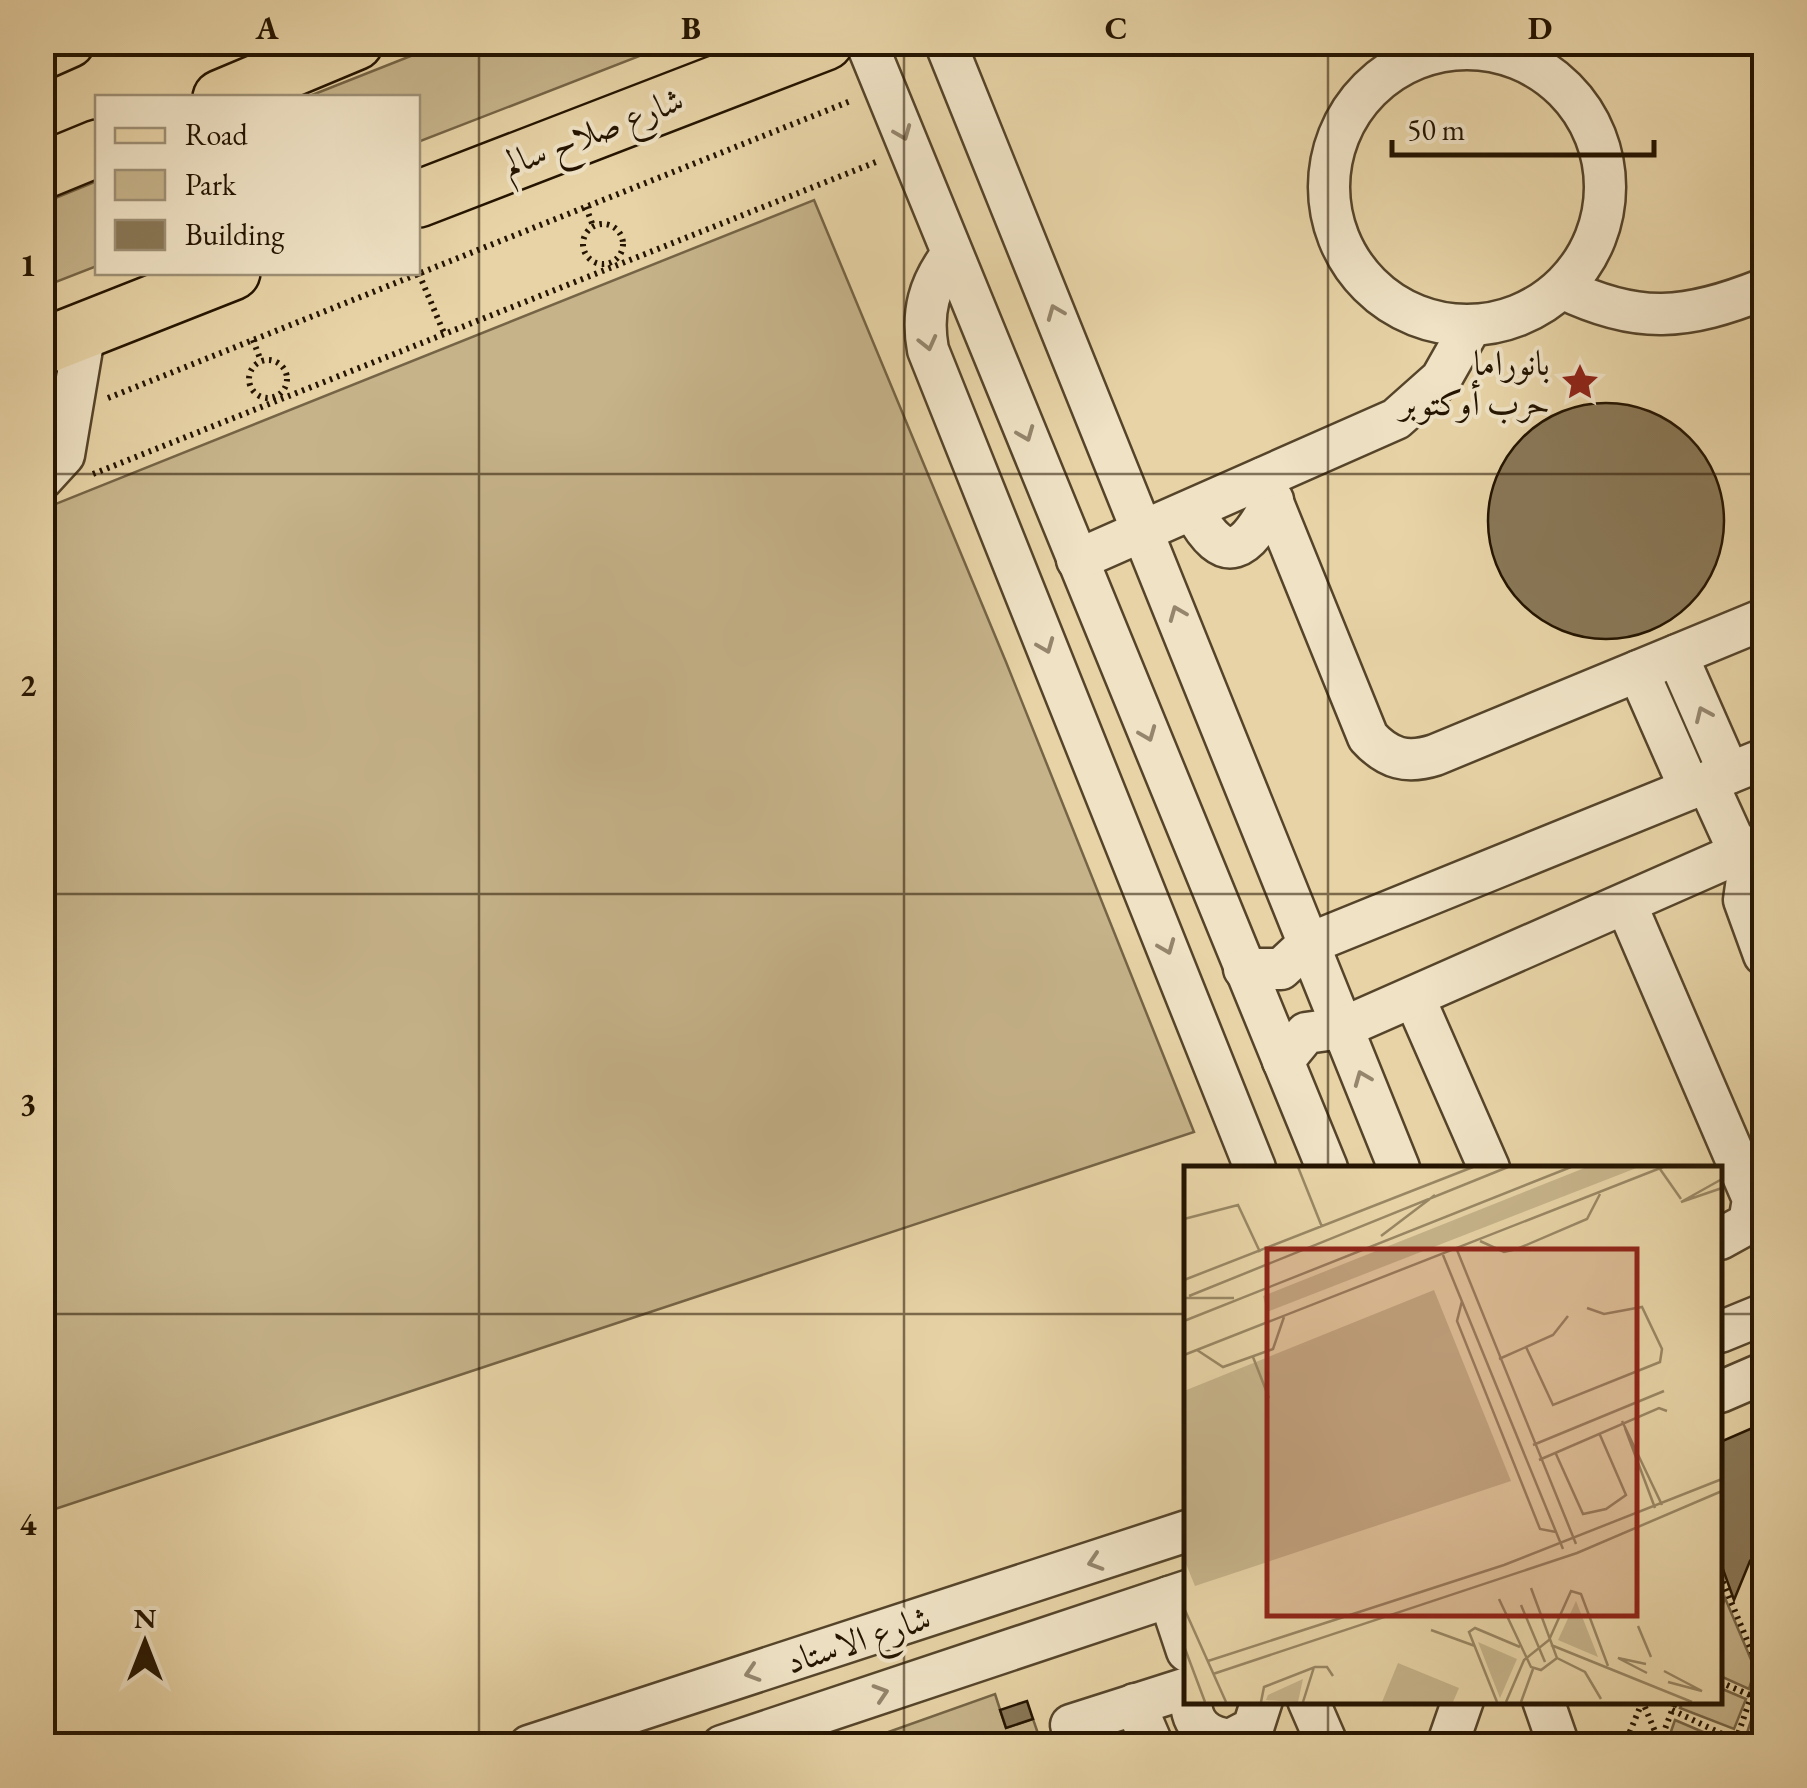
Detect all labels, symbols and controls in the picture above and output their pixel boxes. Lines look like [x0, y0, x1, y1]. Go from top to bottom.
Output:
text: A [254, 7, 279, 49]
text: B [681, 7, 701, 49]
text: C [1105, 7, 1127, 49]
text: D [1528, 7, 1552, 49]
street label: شارع صلاح سالم [496, 76, 693, 194]
legend [95, 95, 420, 275]
scale bar [1392, 95, 1654, 157]
text: 50 m [1407, 110, 1465, 149]
text: Road [185, 115, 249, 154]
one-way arrow [891, 123, 911, 141]
text: Park [185, 165, 237, 204]
text: Building [185, 215, 285, 254]
text: 1 [20, 244, 36, 286]
one-way arrow [1047, 304, 1067, 322]
one-way arrow [916, 334, 937, 351]
place label: بانوراما حرب أوكتوبر [1397, 340, 1550, 425]
place icon: بانوراما حرب أوكتوبر [1559, 361, 1601, 403]
one-way arrow [1014, 424, 1034, 441]
one-way arrow [1169, 605, 1189, 623]
one-way arrow [1035, 636, 1055, 653]
text: 2 [20, 664, 37, 706]
one-way arrow [1695, 706, 1715, 724]
one-way arrow [1137, 725, 1157, 742]
one-way arrow [1155, 938, 1175, 955]
one-way arrow [1354, 1070, 1374, 1088]
text: 3 [20, 1083, 36, 1125]
inset map [1184, 1166, 1722, 1703]
text: 4 [20, 1503, 38, 1545]
one-way arrow [1087, 1550, 1104, 1570]
north arrow [95, 1593, 195, 1693]
street label: شارع الاستاد [780, 1594, 938, 1690]
text: N [134, 1600, 157, 1636]
one-way arrow [745, 1661, 762, 1682]
one-way arrow [872, 1684, 889, 1704]

